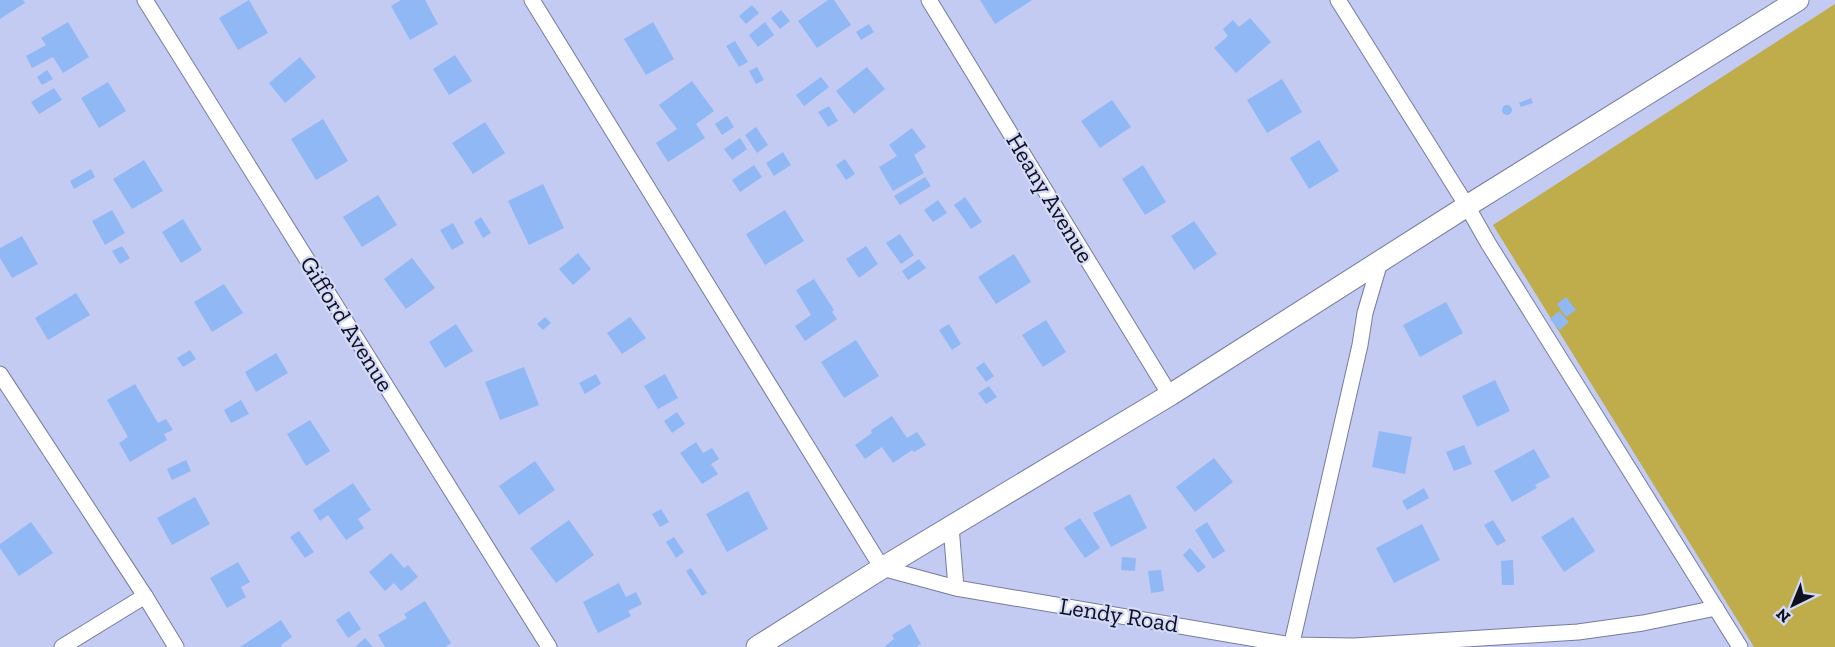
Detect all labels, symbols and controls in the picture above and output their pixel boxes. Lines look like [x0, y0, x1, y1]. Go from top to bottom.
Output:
street label: Heany Avenue [1000, 128, 1100, 268]
street label: Gifford Avenue [294, 251, 401, 397]
north arrow [1763, 575, 1823, 635]
street label: Lendy Road [1058, 591, 1181, 638]
text: N [1772, 605, 1794, 627]

